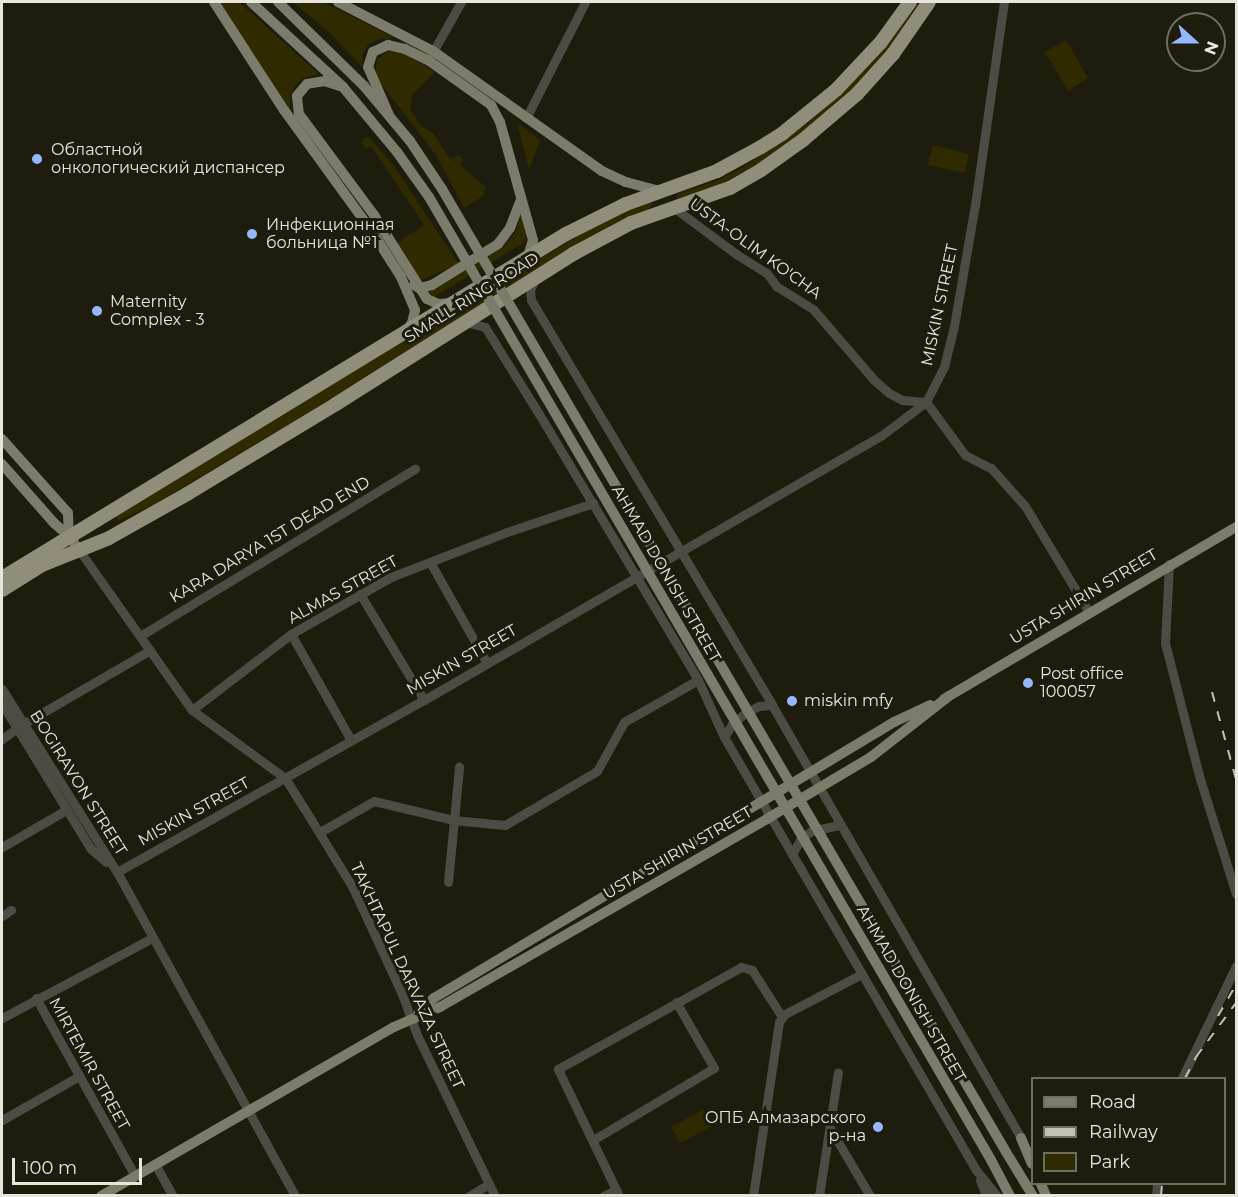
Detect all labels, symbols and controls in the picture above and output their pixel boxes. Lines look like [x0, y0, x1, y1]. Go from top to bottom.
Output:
north arrow [1166, 12, 1226, 72]
text: N [1200, 38, 1223, 57]
place label: Областной онкологический диспансер [51, 140, 285, 178]
marker: Областной онкологический диспансер [28, 150, 46, 168]
street label: USTA-OLIM KO'CHA [685, 195, 825, 303]
place label: Инфекционная больница №1 [266, 215, 394, 253]
marker: Инфекционная больница №1 [243, 225, 261, 243]
street label: MISKIN STREET [918, 242, 962, 368]
street label: SMALL RING ROAD [401, 249, 543, 347]
place label: Maternity Complex - 3 [110, 292, 205, 330]
marker: Maternity Complex - 3 [88, 302, 106, 320]
street label: KАRA DARYA 1ST DEAD END [166, 473, 374, 607]
street label: AHMAD DONISH STREET [607, 482, 725, 666]
street label: USTA SHIRIN STREET [1007, 545, 1161, 649]
street label: ALMAS STREET [285, 552, 401, 628]
street label: MISKIN STREET [403, 621, 521, 699]
place label: Post office 100057 [1040, 664, 1124, 702]
marker: Post office 100057 [1021, 676, 1035, 690]
place label: miskin mfy [804, 691, 893, 711]
marker: miskin mfy [785, 694, 799, 708]
street label: BOGIRAVON STREET [25, 707, 131, 859]
street label: MISKIN STREET [135, 773, 253, 851]
street label: USTA SHIRIN STREET [600, 802, 756, 904]
street label: TAKHTAPUL DARVAZA STREET [346, 860, 468, 1092]
street label: AHMAD DONISH STREET [852, 902, 970, 1086]
street label: MIRTEMIR STREET [45, 994, 133, 1134]
legend [1031, 1077, 1226, 1185]
text: Road [1089, 1091, 1136, 1113]
place label: ОПБ Алмазарского р-на [705, 1108, 866, 1146]
marker: ОПБ Алмазарского р-на [871, 1120, 885, 1134]
text: Railway [1089, 1121, 1158, 1143]
scale bar [15, 1146, 146, 1184]
text: Park [1089, 1151, 1130, 1173]
text: 100 m [23, 1157, 77, 1179]

